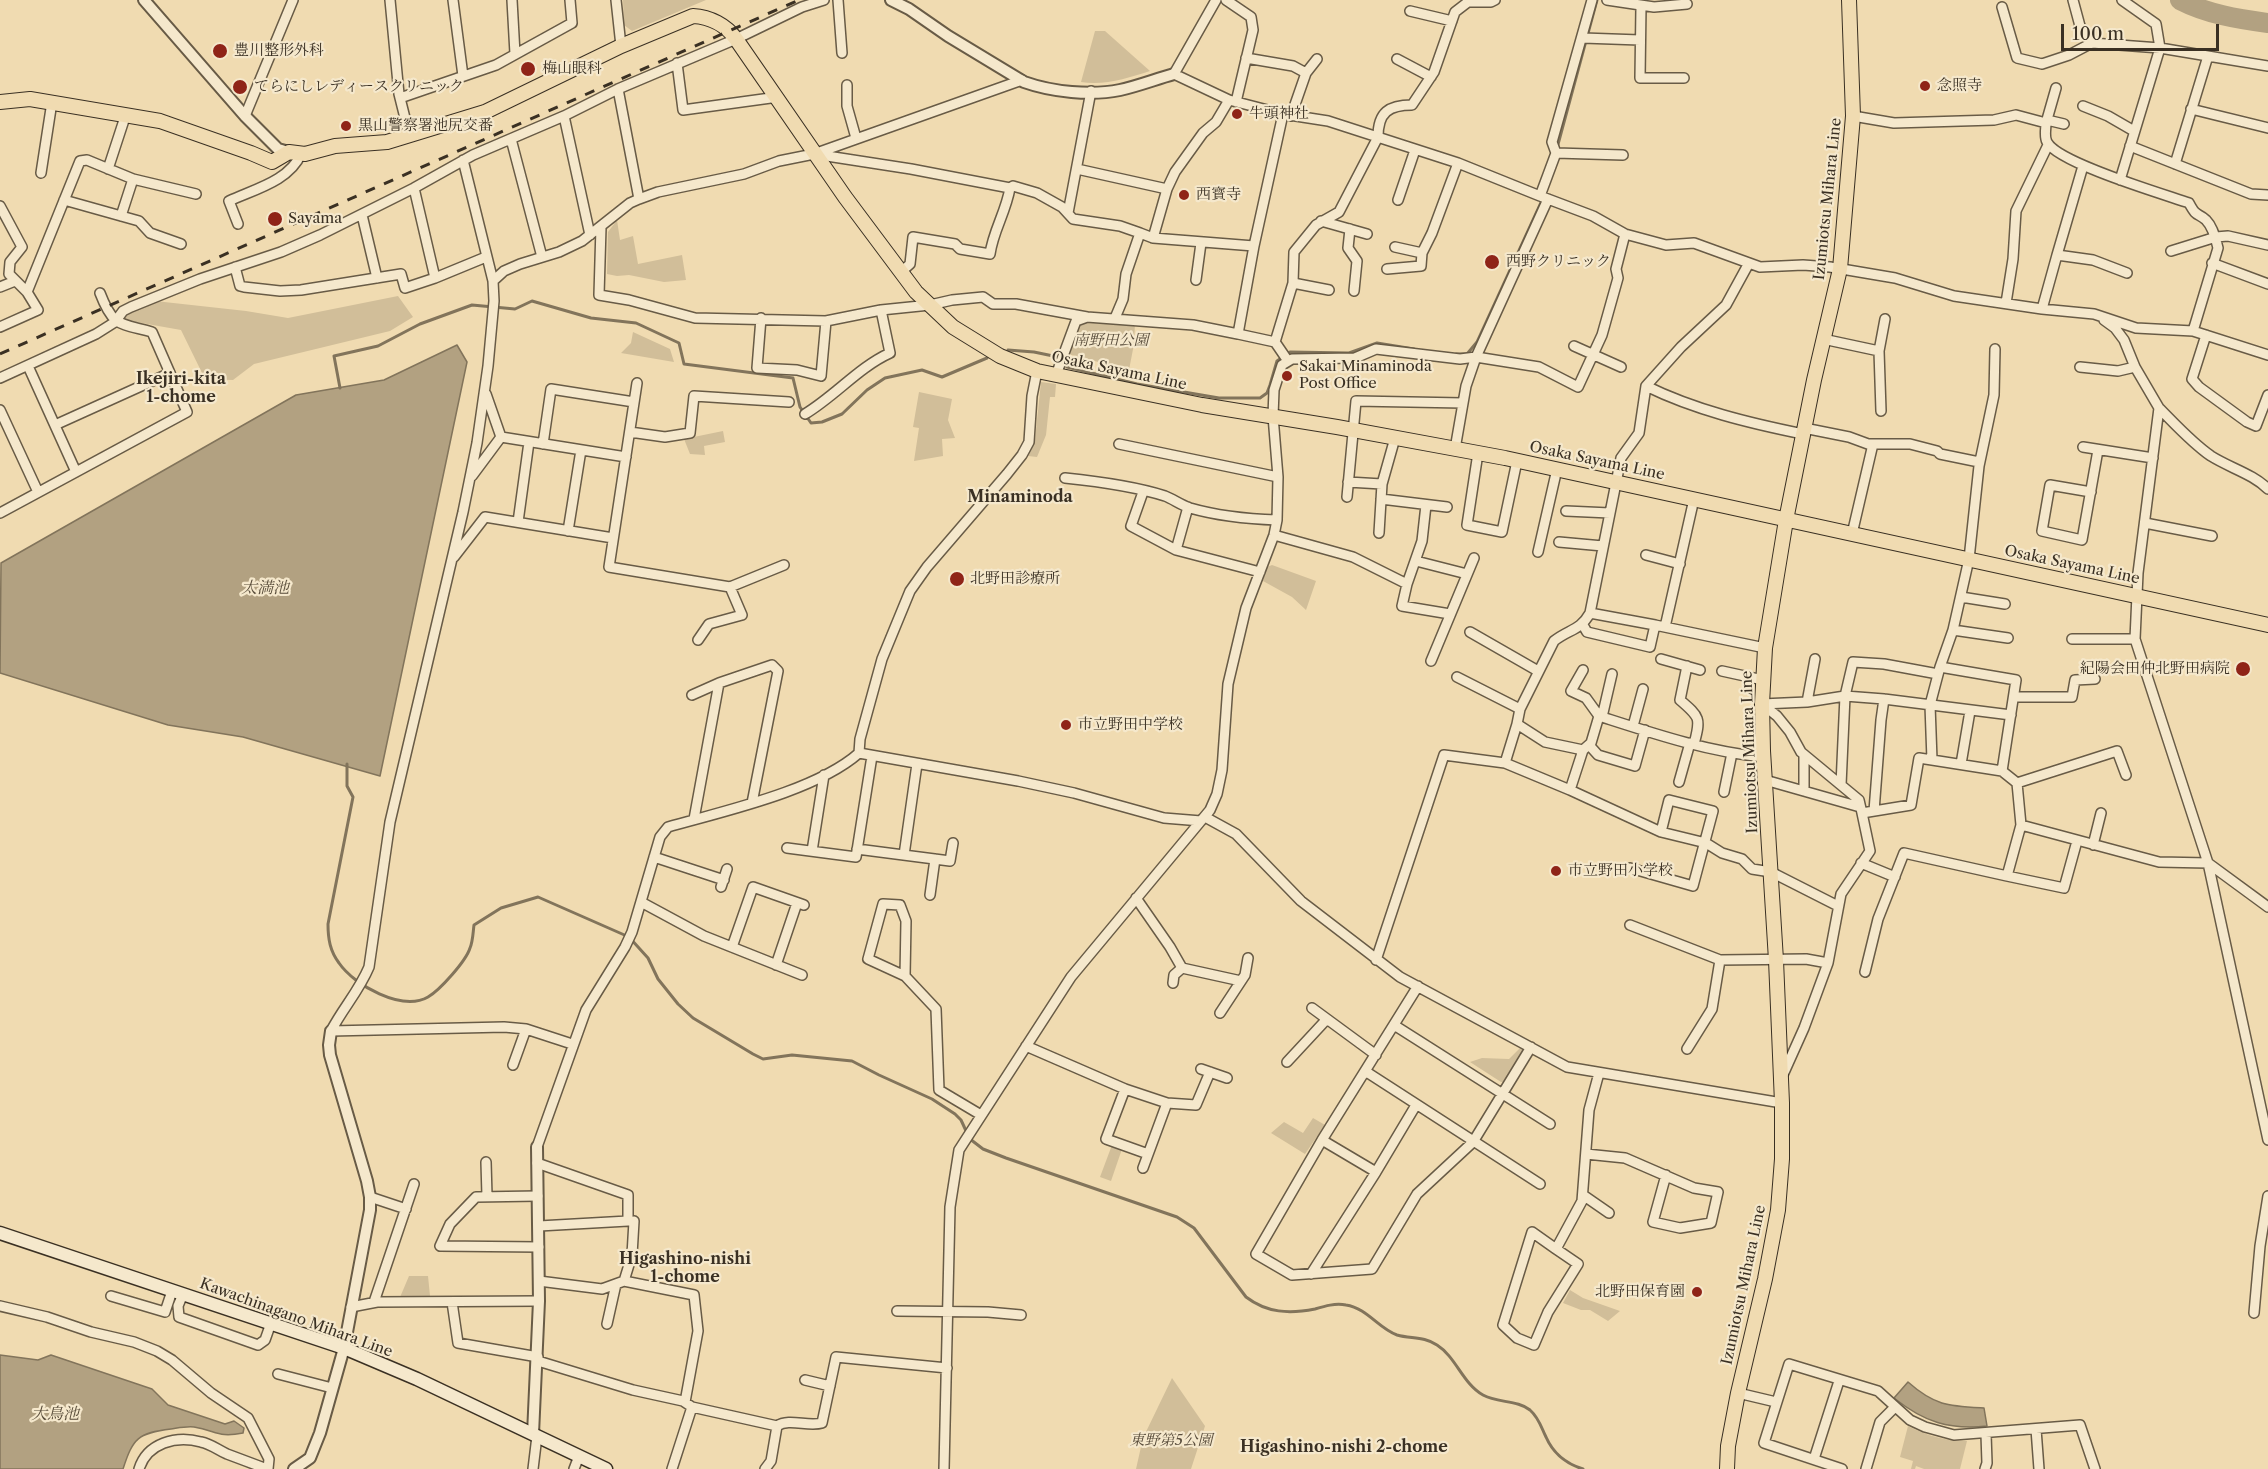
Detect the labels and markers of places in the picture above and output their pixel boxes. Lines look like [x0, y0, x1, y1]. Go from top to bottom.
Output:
marker: 豊川整形外科 [211, 42, 229, 60]
place label: 豊川整形外科 [234, 42, 324, 60]
marker: 梅山眼科 [519, 60, 537, 78]
place label: 梅山眼科 [542, 60, 602, 78]
place label: 念照寺 [1937, 77, 1982, 95]
marker: てらにしレディースクリニック [231, 78, 249, 96]
place label: てらにしレディースクリニック [254, 78, 464, 96]
marker: 念照寺 [1918, 79, 1932, 93]
place label: 牛頭神社 [1249, 105, 1309, 123]
marker: 牛頭神社 [1230, 107, 1244, 121]
place label: 黒山警察署池尻交番 [358, 117, 493, 135]
marker: 黒山警察署池尻交番 [339, 119, 353, 133]
place label: 西寳寺 [1196, 186, 1241, 204]
marker: 西寳寺 [1177, 188, 1191, 202]
marker: Sayama [266, 210, 284, 228]
place label: Sayama [288, 210, 342, 228]
marker: 西野クリニック [1483, 253, 1501, 271]
place label: 西野クリニック [1506, 253, 1611, 271]
place label: Sakai Minaminoda Post Office [1299, 358, 1432, 393]
marker: Sakai Minaminoda Post Office [1280, 369, 1294, 383]
marker: 北野田診療所 [948, 570, 966, 588]
place label: 北野田診療所 [970, 570, 1060, 588]
place label: 紀陽会田仲北野田病院 [2080, 660, 2230, 678]
marker: 紀陽会田仲北野田病院 [2234, 660, 2252, 678]
place label: 市立野田中学校 [1078, 716, 1183, 734]
marker: 市立野田中学校 [1059, 718, 1073, 732]
place label: 市立野田小学校 [1568, 862, 1673, 880]
marker: 市立野田小学校 [1549, 864, 1563, 878]
place label: 北野田保育園 [1595, 1283, 1685, 1301]
marker: 北野田保育園 [1690, 1285, 1704, 1299]

